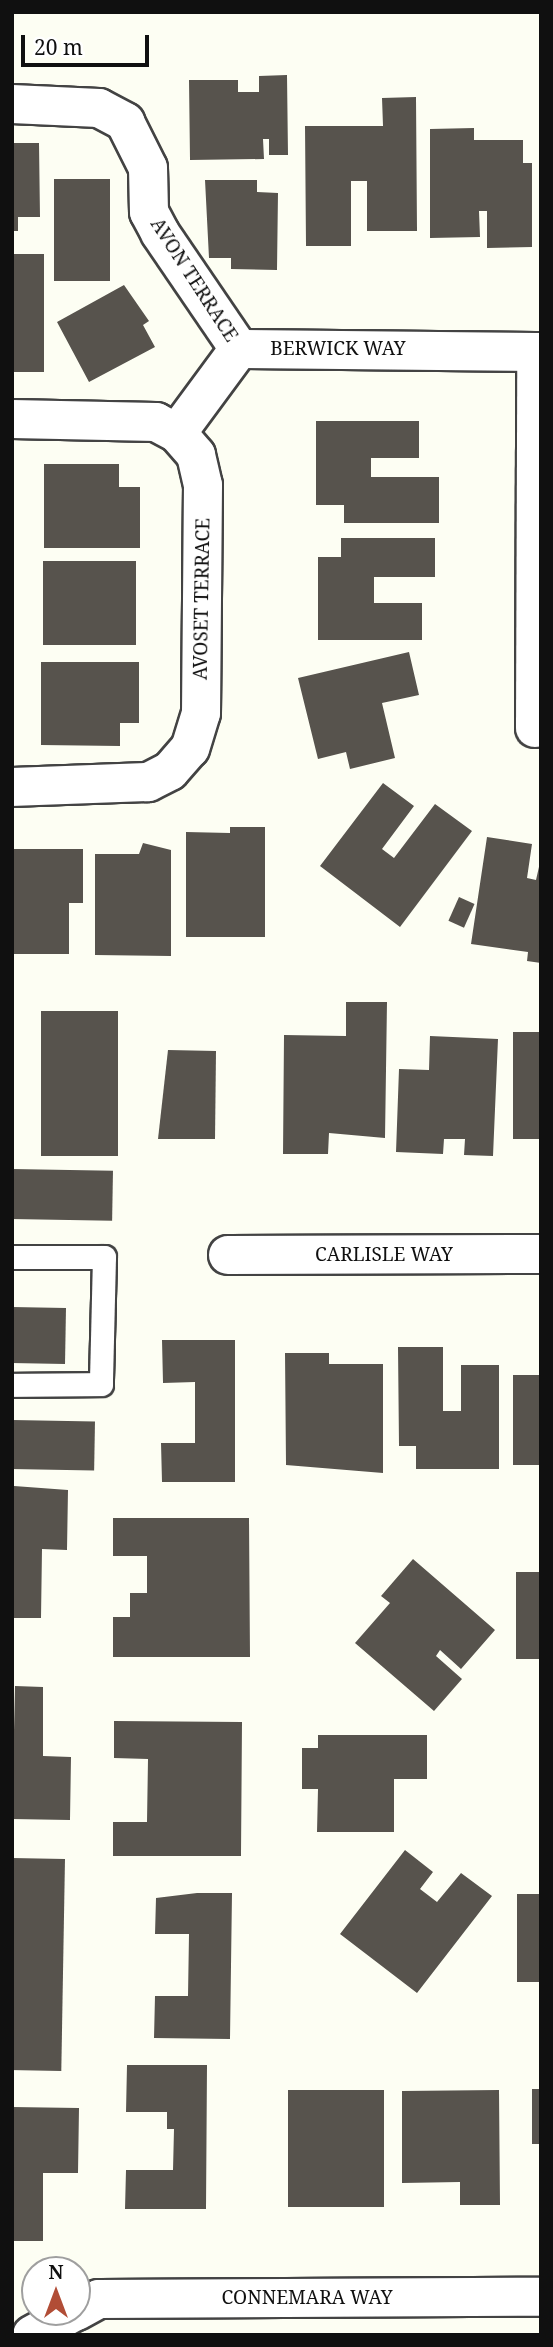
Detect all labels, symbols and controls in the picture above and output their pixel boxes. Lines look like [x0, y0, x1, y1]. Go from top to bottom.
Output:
scale bar [24, 21, 152, 65]
text: 20 m [34, 33, 83, 61]
street label: AVON TERRACE [146, 214, 242, 346]
street label: BERWICK WAY [270, 338, 406, 360]
street label: AVOSET TERRACE [189, 518, 215, 680]
street label: CARLISLE WAY [315, 1244, 453, 1266]
north arrow [21, 2256, 91, 2326]
text: N [49, 2259, 63, 2285]
street label: CONNEMARA WAY [221, 2287, 393, 2309]

